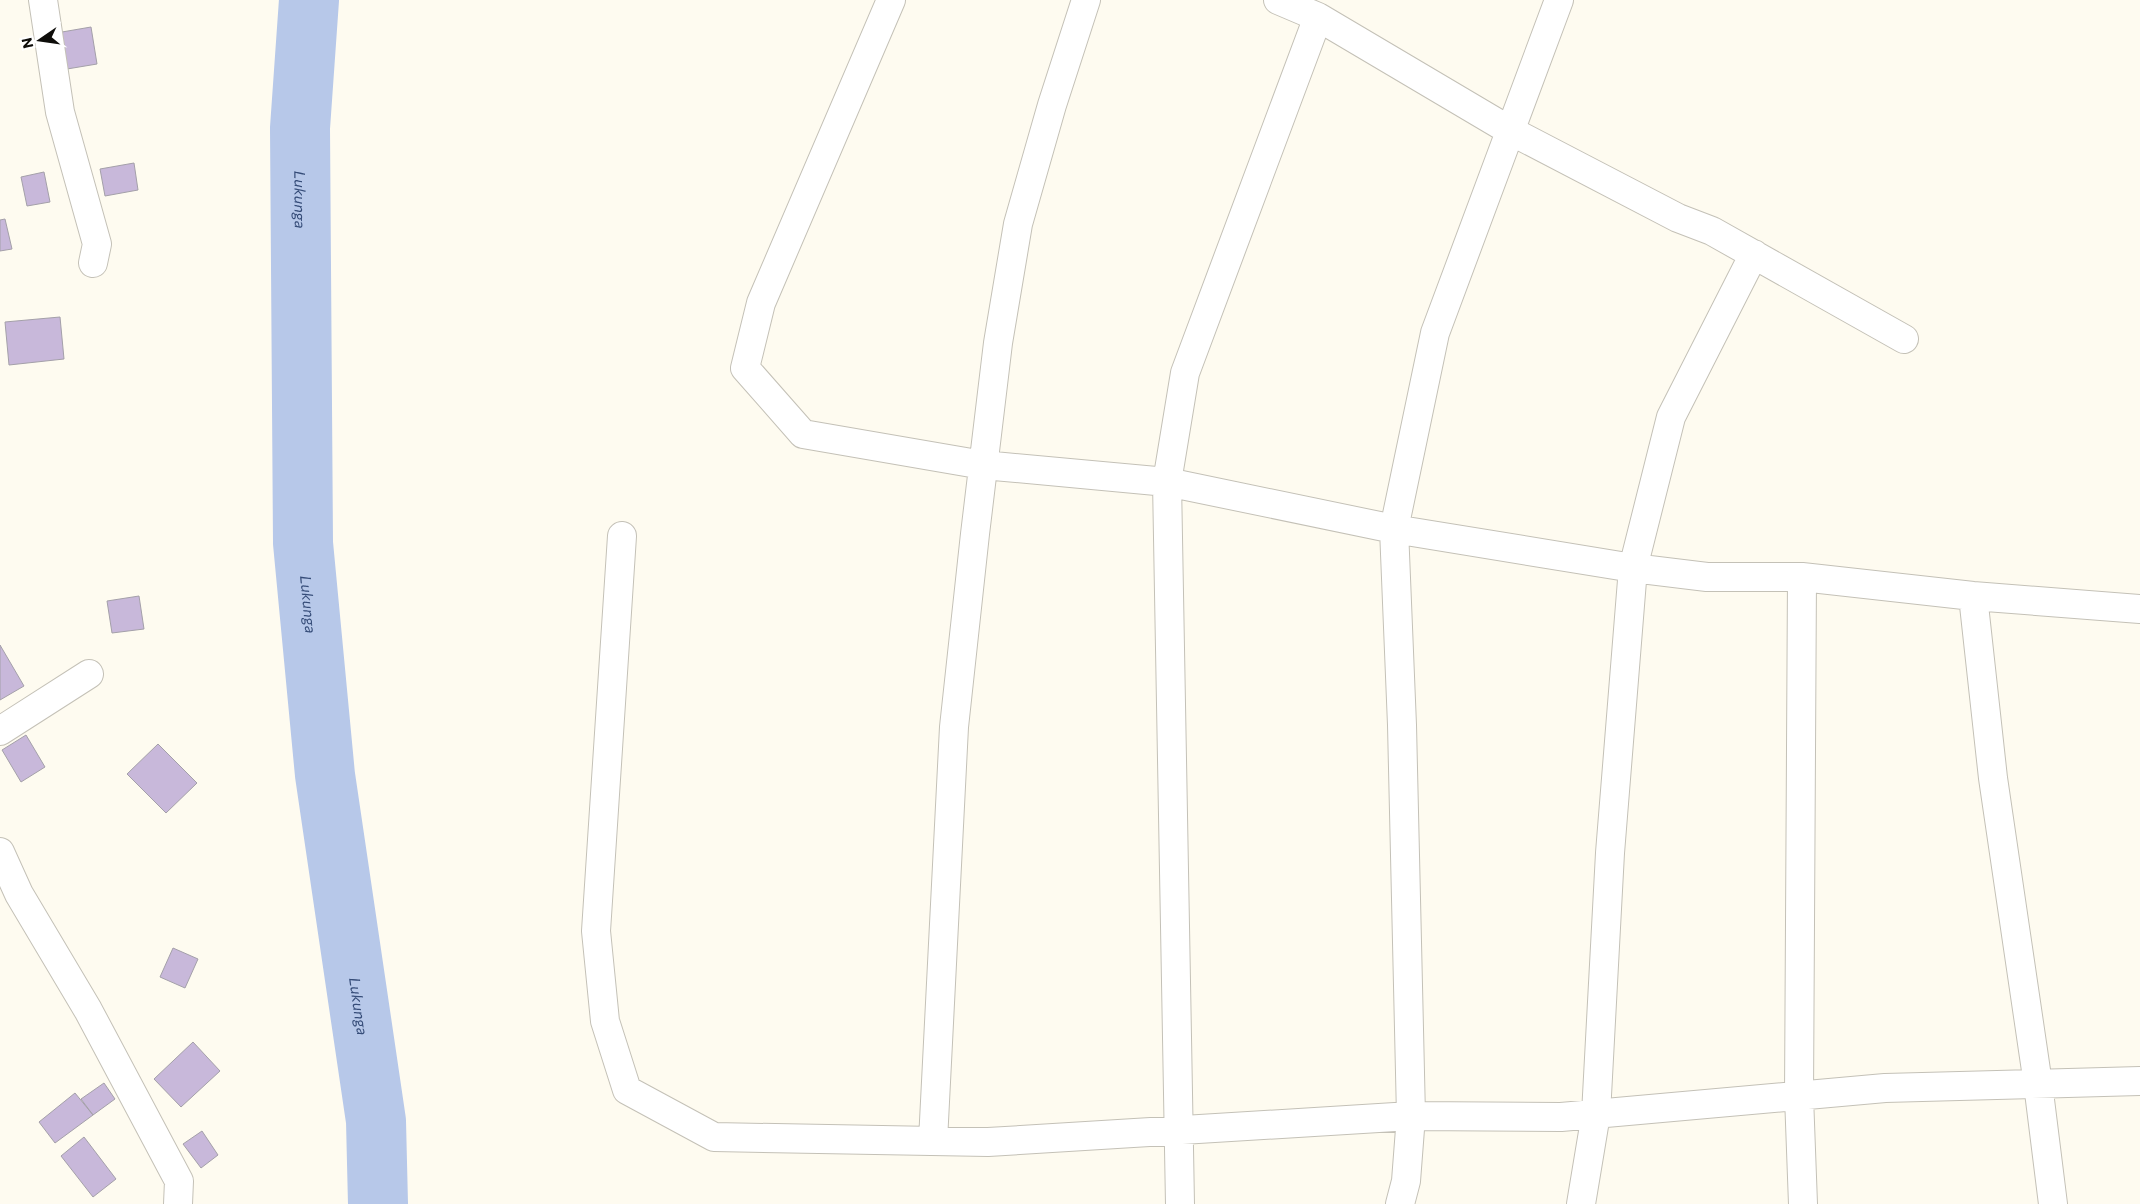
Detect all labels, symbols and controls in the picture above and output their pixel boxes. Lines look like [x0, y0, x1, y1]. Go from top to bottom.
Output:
north arrow [15, 15, 65, 65]
text: N [17, 36, 36, 50]
water label: Lukunga [291, 171, 310, 229]
water label: Lukunga [297, 575, 321, 634]
water label: Lukunga [346, 976, 372, 1036]

